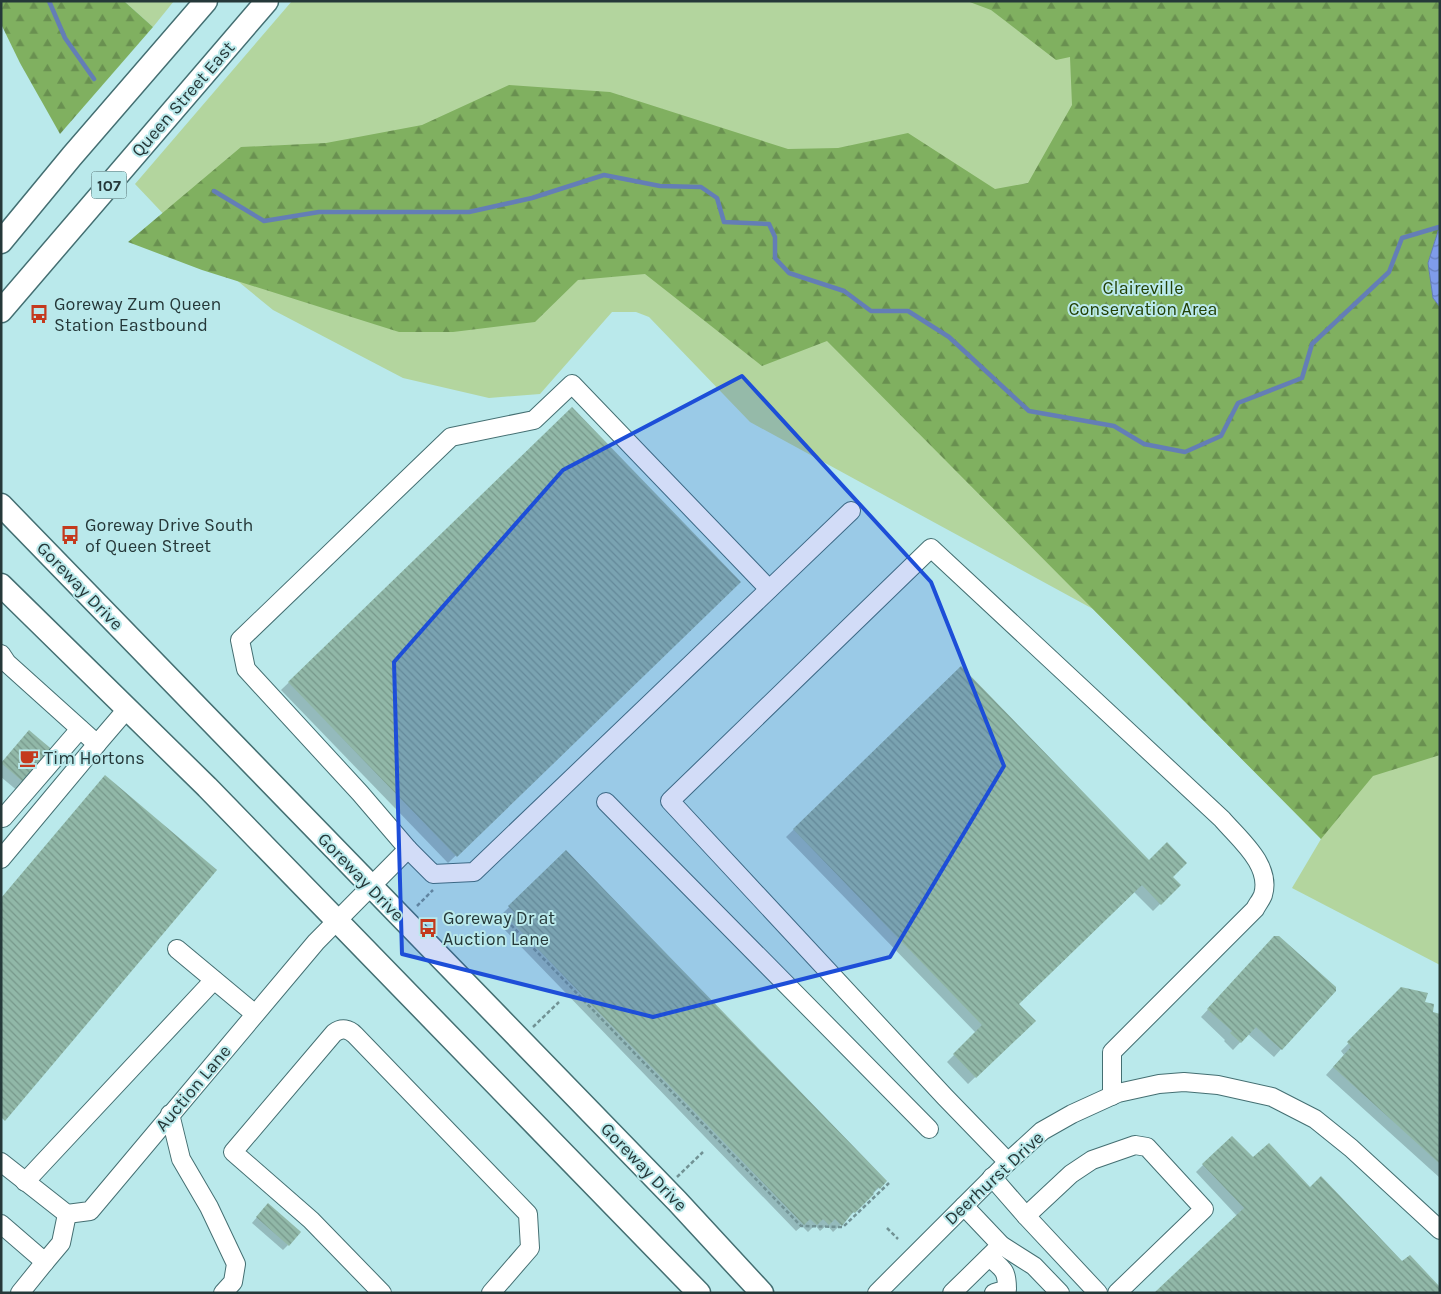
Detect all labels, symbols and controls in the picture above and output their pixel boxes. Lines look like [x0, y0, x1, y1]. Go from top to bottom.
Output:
street label: Queen Street East [127, 36, 239, 161]
road number: 107 [92, 172, 126, 198]
park label: Claireville Conservation Area [1068, 277, 1218, 320]
place label: Goreway Zum Queen Station Eastbound [54, 293, 221, 336]
bus stop icon: Goreway Zum Queen Station Eastbound [28, 303, 50, 325]
place label: Goreway Drive South of Queen Street [85, 514, 253, 557]
bus stop icon: Goreway Drive South of Queen Street [59, 524, 81, 546]
street label: Goreway Drive [32, 537, 128, 635]
cafe icon: Tim Hortons [18, 747, 40, 769]
place label: Tim Hortons [44, 747, 145, 769]
street label: Goreway Drive [313, 828, 409, 926]
place label: Goreway Dr at Auction Lane [443, 907, 555, 950]
bus stop icon: Goreway Dr at Auction Lane [417, 917, 439, 939]
street label: Auction Lane [150, 1040, 236, 1136]
street label: Goreway Drive [596, 1118, 692, 1216]
street label: Deerhurst Drive [940, 1126, 1048, 1230]

